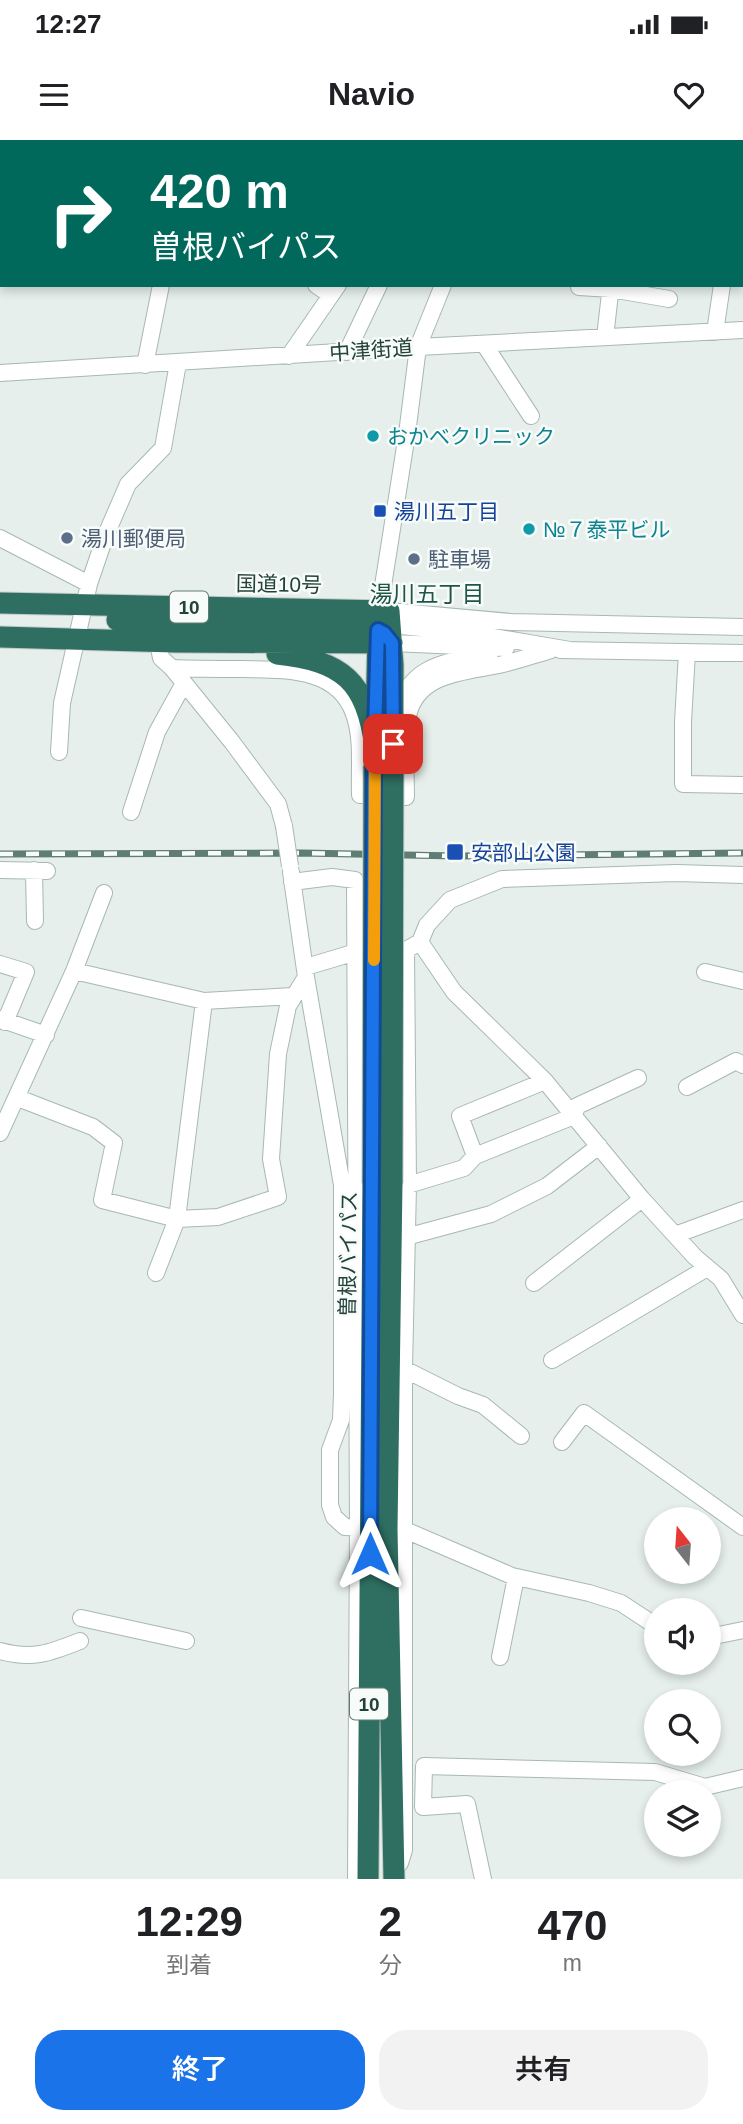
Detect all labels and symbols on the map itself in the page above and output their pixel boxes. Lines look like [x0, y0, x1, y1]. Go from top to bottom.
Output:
street label: 中津街道 [328, 336, 414, 364]
place label: おかべクリニック [387, 425, 555, 448]
marker: おかべクリニック [365, 428, 381, 444]
place label: 湯川五丁目 [394, 500, 499, 523]
marker: 湯川五丁目 [372, 503, 388, 519]
place label: №７泰平ビル [543, 518, 671, 541]
marker: №７泰平ビル [521, 521, 537, 537]
place label: 湯川郵便局 [81, 527, 186, 550]
marker: 湯川郵便局 [59, 530, 75, 546]
place label: 駐車場 [428, 548, 491, 571]
marker: 駐車場 [406, 551, 422, 567]
street label: 国道10号 [236, 572, 322, 596]
district label: 湯川五丁目 [370, 581, 485, 607]
road number: 10 [170, 592, 208, 622]
pin [363, 714, 423, 774]
place label: 安部山公園 [471, 841, 576, 864]
marker: 安部山公園 [445, 842, 465, 862]
street label: 曽根バイパス [335, 1191, 361, 1317]
north arrow [644, 1507, 721, 1584]
position arrow [333, 1517, 407, 1591]
road number: 10 [350, 1688, 388, 1720]

